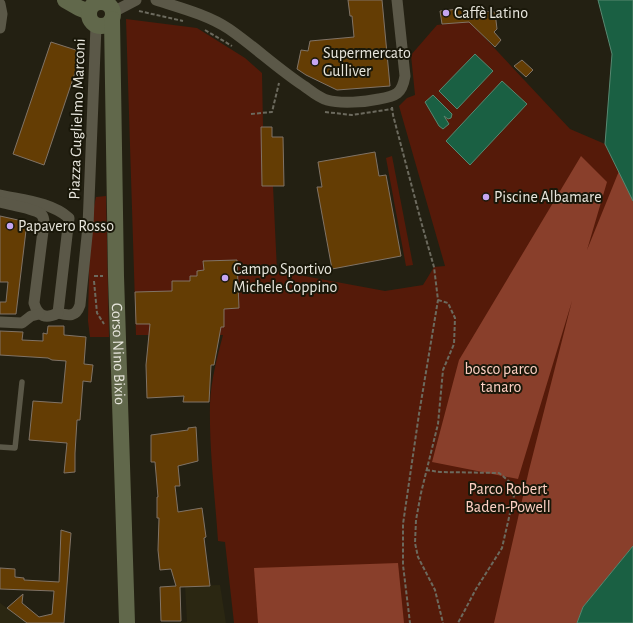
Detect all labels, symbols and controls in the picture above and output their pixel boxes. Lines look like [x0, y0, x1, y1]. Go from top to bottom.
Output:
place label: Caffè Latino [454, 5, 528, 21]
marker: Caffè Latino [441, 8, 451, 18]
street label: Piazza Guglielmo Marconi [66, 38, 88, 200]
place label: Supermercato Gulliver [323, 45, 411, 79]
marker: Supermercato Gulliver [310, 57, 320, 67]
place label: Piscine Albamare [494, 189, 602, 205]
marker: Piscine Albamare [481, 192, 491, 202]
place label: Papavero Rosso [18, 218, 114, 234]
marker: Papavero Rosso [5, 221, 15, 231]
place label: Campo Sportivo Michele Coppino [233, 261, 338, 295]
marker: Campo Sportivo Michele Coppino [220, 273, 230, 283]
street label: Corso Nino Bixio [109, 303, 128, 405]
park label: bosco parco tanaro [464, 361, 538, 395]
park label: Parco Robert Baden-Powell [465, 481, 551, 515]

